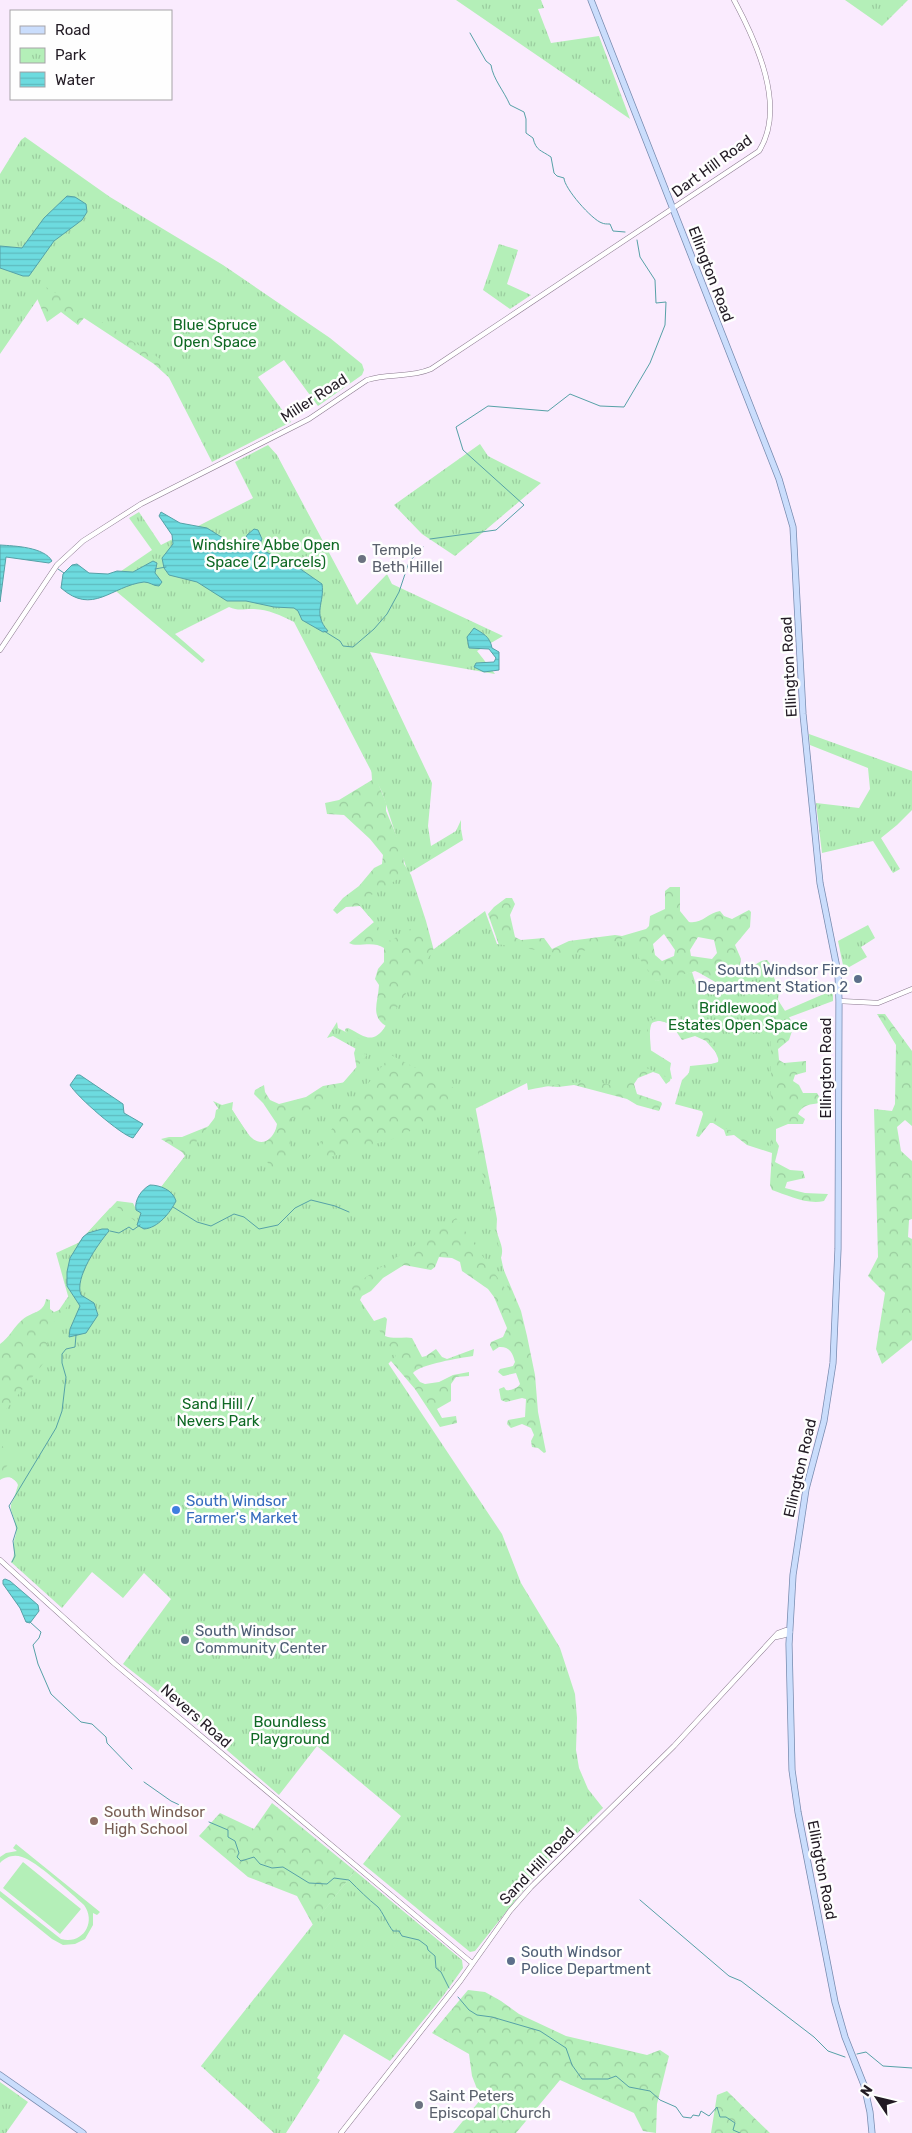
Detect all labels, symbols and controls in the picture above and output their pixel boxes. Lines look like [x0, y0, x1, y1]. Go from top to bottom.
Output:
legend [10, 10, 172, 100]
text: Road [55, 21, 91, 39]
text: Park [55, 46, 86, 64]
text: Water [55, 71, 95, 89]
street label: Dart Hill Road [668, 131, 756, 201]
street label: Ellington Road [685, 224, 737, 324]
park label: Blue Spruce Open Space [173, 316, 257, 351]
street label: Miller Road [277, 370, 351, 426]
park label: Windshire Abbe Open Space (2 Parcels) [192, 536, 340, 571]
place label: Temple Beth Hillel [372, 541, 443, 576]
marker: Temple Beth Hillel [356, 553, 368, 565]
street label: Ellington Road [777, 616, 801, 718]
place label: South Windsor Fire Department Station 2 [697, 961, 848, 996]
marker: South Windsor Fire Department Station 2 [852, 973, 864, 985]
park label: Bridlewood Estates Open Space [668, 999, 808, 1034]
street label: Ellington Road [817, 1018, 835, 1118]
park label: Sand Hill / Nevers Park [176, 1395, 260, 1430]
street label: Ellington Road [780, 1417, 820, 1519]
place label: South Windsor Farmer's Market [186, 1492, 298, 1527]
marker: South Windsor Farmer's Market [170, 1504, 182, 1516]
place label: South Windsor Community Center [195, 1622, 327, 1657]
marker: South Windsor Community Center [179, 1634, 191, 1646]
street label: Nevers Road [157, 1680, 235, 1752]
park label: Boundless Playground [250, 1713, 330, 1748]
place label: South Windsor High School [104, 1803, 205, 1838]
marker: South Windsor High School [88, 1815, 100, 1827]
street label: Ellington Road [804, 1819, 840, 1921]
street label: Sand Hill Road [496, 1824, 578, 1908]
place label: South Windsor Police Department [521, 1943, 651, 1978]
marker: South Windsor Police Department [505, 1955, 517, 1967]
north arrow [852, 2073, 902, 2123]
text: N [857, 2082, 877, 2100]
place label: Saint Peters Episcopal Church [429, 2087, 551, 2122]
marker: Saint Peters Episcopal Church [413, 2099, 425, 2111]

